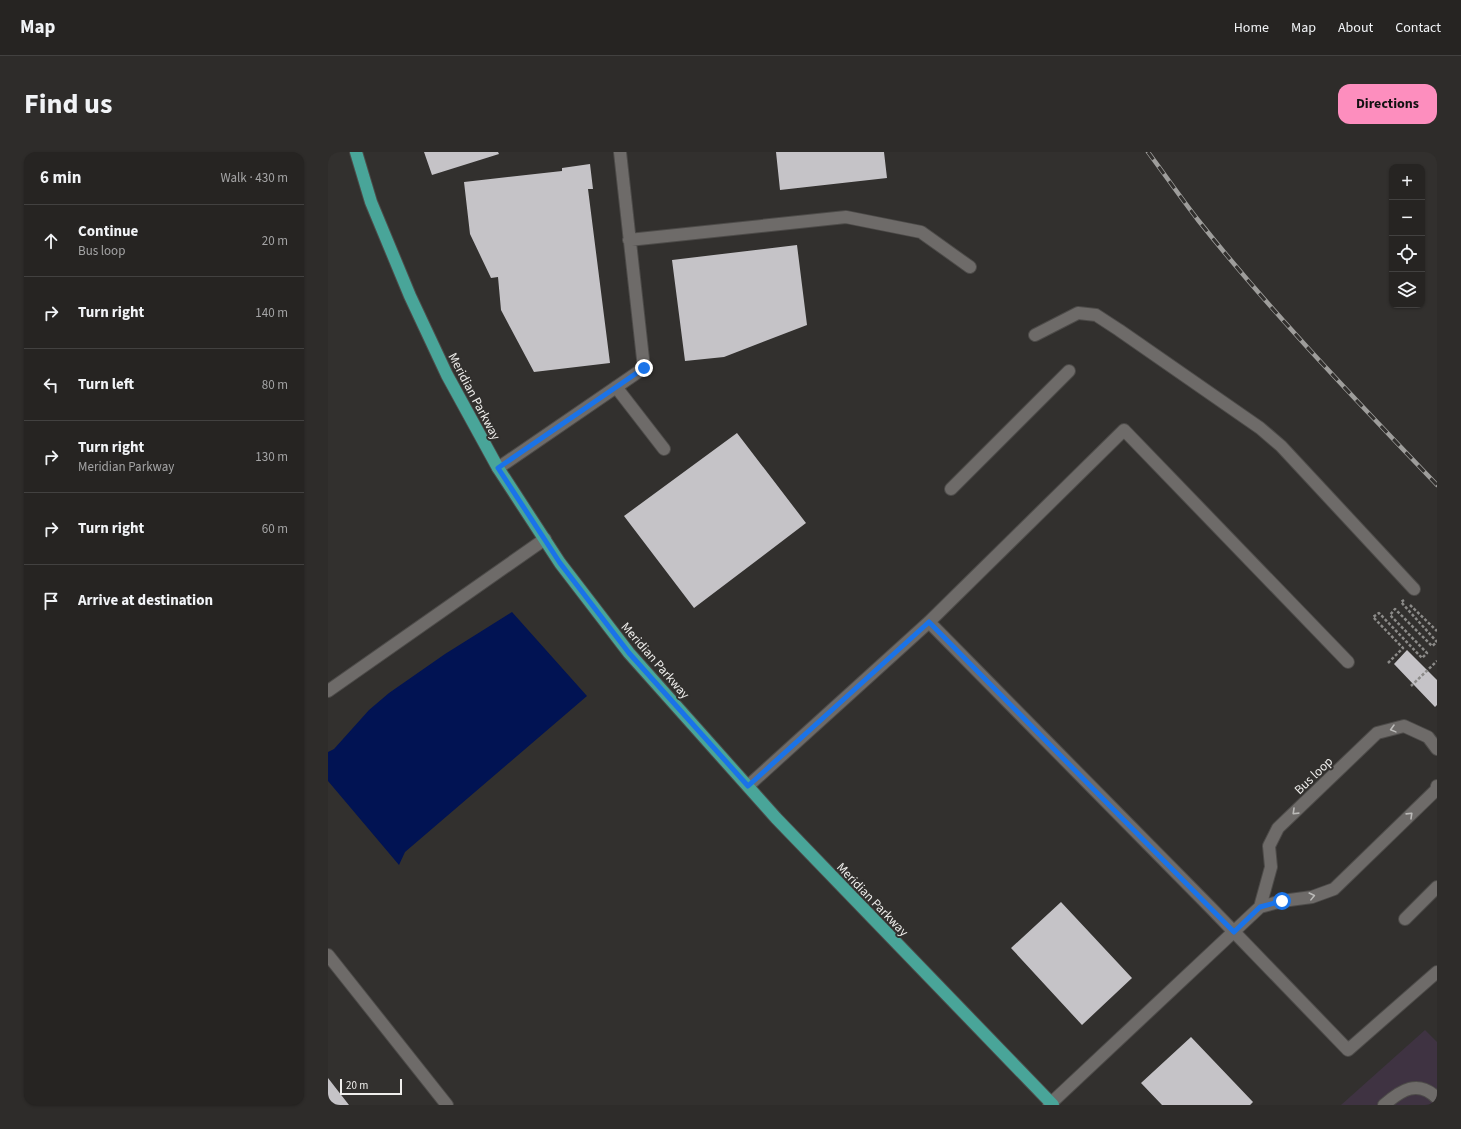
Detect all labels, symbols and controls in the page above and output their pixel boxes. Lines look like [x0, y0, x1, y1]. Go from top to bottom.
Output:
text: Map [20, 14, 55, 41]
text: Home [1234, 18, 1269, 38]
text: Map [1291, 18, 1316, 38]
text: About [1338, 18, 1373, 38]
text: Contact [1395, 18, 1441, 38]
text: Find us [24, 84, 112, 124]
button: Directions [1338, 84, 1437, 124]
map controls [1389, 164, 1425, 308]
button: + [1389, 164, 1425, 200]
text: 6 min [40, 166, 81, 190]
text: Walk · 430 m [220, 169, 288, 187]
button: − [1389, 200, 1425, 236]
text: Continue [78, 221, 138, 242]
icon: ahead [40, 230, 62, 252]
text: 20 m [262, 232, 288, 250]
button: locate [1389, 236, 1425, 272]
text: Bus loop [78, 242, 125, 260]
button: layers [1389, 272, 1425, 308]
icon: right [40, 302, 62, 324]
text: Turn right [78, 302, 144, 323]
text: 140 m [255, 304, 288, 322]
street label: Meridian Parkway [444, 350, 505, 443]
route end [635, 359, 653, 377]
icon: left [40, 374, 62, 396]
text: Turn left [78, 374, 134, 395]
text: 80 m [262, 376, 288, 394]
text: Turn right [78, 437, 144, 458]
icon: right [40, 446, 62, 468]
text: 130 m [255, 448, 288, 466]
text: Meridian Parkway [78, 458, 174, 476]
icon: right [40, 518, 62, 540]
text: Turn right [78, 518, 144, 539]
text: 60 m [262, 520, 288, 538]
icon: arrive [40, 590, 62, 612]
text: Arrive at destination [78, 590, 213, 611]
street label: Meridian Parkway [617, 618, 694, 703]
one-way arrow [1390, 724, 1397, 733]
street label: Bus loop [1290, 753, 1337, 799]
one-way arrow [1292, 807, 1300, 815]
one-way arrow [1405, 812, 1413, 820]
street label: Meridian Parkway [832, 859, 912, 941]
route start [1273, 892, 1291, 910]
one-way arrow [1308, 892, 1315, 901]
scale bar [340, 1077, 402, 1096]
text: 20 m [346, 1078, 368, 1093]

